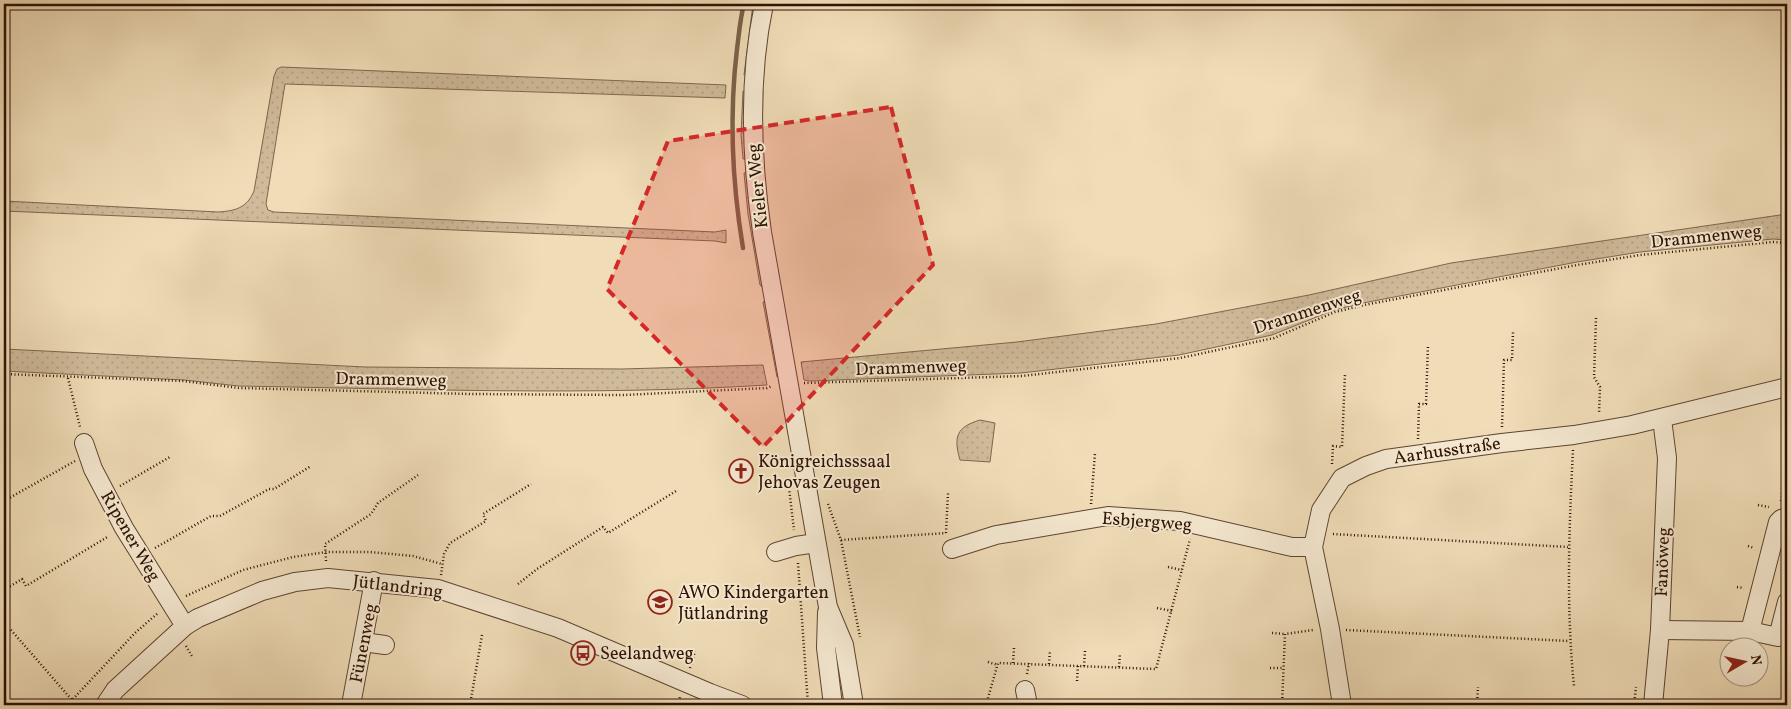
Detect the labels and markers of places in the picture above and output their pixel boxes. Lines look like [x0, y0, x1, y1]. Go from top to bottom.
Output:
place label: Königreichsssaal Jehovas Zeugen [758, 450, 891, 496]
church icon: Königreichsssaal Jehovas Zeugen [728, 458, 754, 484]
place label: AWO Kindergarten Jütlandring [678, 581, 829, 627]
school or university icon: AWO Kindergarten Jütlandring [647, 589, 673, 615]
bus stop icon: Seelandweg [570, 640, 596, 666]
place label: Seelandweg [600, 642, 694, 667]

